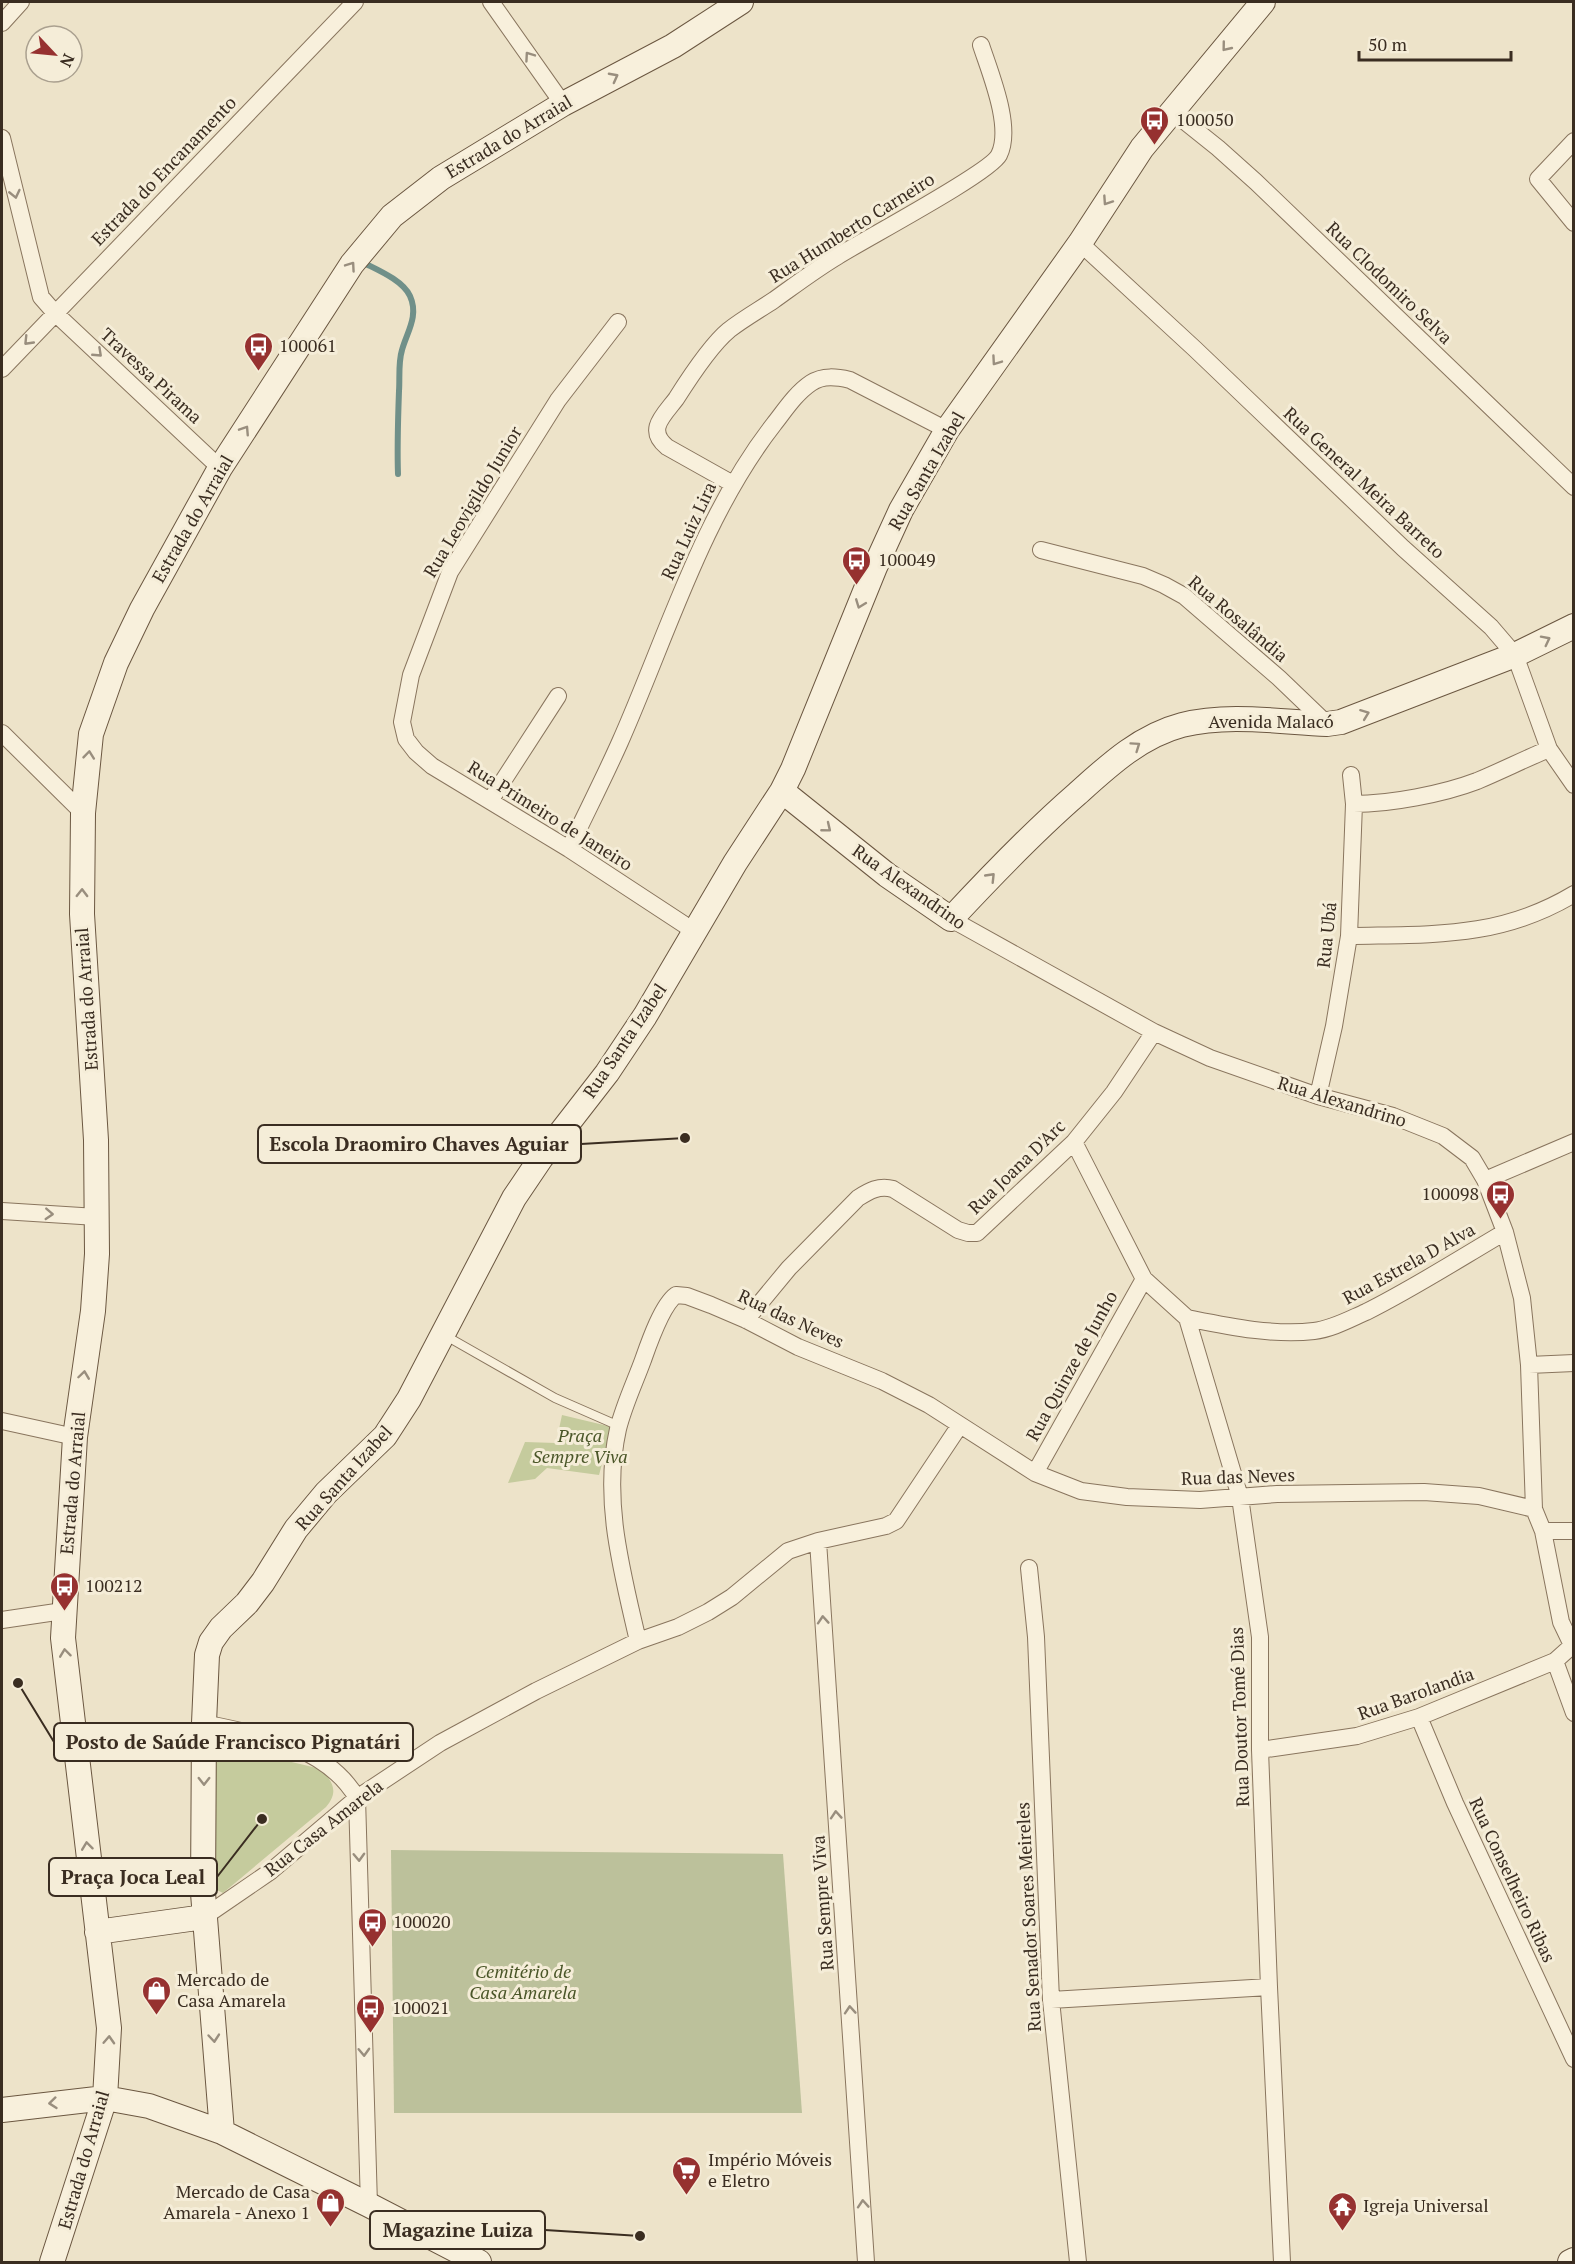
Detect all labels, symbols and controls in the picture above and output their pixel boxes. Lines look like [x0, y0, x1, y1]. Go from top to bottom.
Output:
north arrow [24, 24, 84, 84]
scale bar [1359, 24, 1510, 62]
text: 50 m [1368, 32, 1408, 56]
one-way arrow [1222, 40, 1233, 51]
text: N [55, 50, 80, 71]
one-way arrow [525, 52, 536, 63]
one-way arrow [608, 73, 619, 84]
street label: Estrada do Arraial [441, 89, 576, 183]
street label: Estrada do Encanamento [86, 90, 241, 250]
bus stop icon: 100050 [1139, 104, 1171, 146]
place label: 100050 [1176, 107, 1234, 131]
street label: Rua Humberto Carneiro [764, 166, 939, 288]
one-way arrow [8, 189, 21, 199]
one-way arrow [1103, 195, 1114, 206]
street label: Rua Clodomiro Selva [1321, 216, 1458, 349]
one-way arrow [344, 262, 355, 273]
street label: Travessa Pirama [96, 322, 208, 428]
bus stop icon: 100061 [242, 330, 274, 372]
one-way arrow [25, 333, 36, 344]
place label: 100061 [279, 333, 337, 357]
one-way arrow [91, 346, 101, 357]
one-way arrow [992, 355, 1003, 366]
street label: Rua General Meira Barreto [1279, 401, 1451, 563]
street label: Rua Santa Izabel [882, 407, 970, 534]
street label: Rua Leovigildo Junior [417, 421, 527, 582]
one-way arrow [237, 426, 249, 436]
street label: Estrada do Arraial [146, 450, 238, 587]
street label: Rua Luiz Lira [655, 478, 721, 583]
bus stop icon: 100049 [841, 544, 873, 586]
place label: 100049 [878, 547, 936, 571]
street label: Rua Rosalândia [1184, 570, 1293, 667]
one-way arrow [855, 598, 867, 609]
one-way arrow [1539, 635, 1550, 647]
one-way arrow [1360, 708, 1370, 721]
street label: Avenida Malacó [1208, 709, 1334, 733]
one-way arrow [1129, 742, 1140, 753]
one-way arrow [82, 751, 95, 760]
street label: Rua Primeiro de Janeiro [464, 755, 638, 876]
one-way arrow [821, 820, 832, 831]
street label: Rua Alexandrino [848, 838, 971, 934]
one-way arrow [984, 873, 995, 884]
one-way arrow [76, 888, 88, 897]
street label: Rua Ubá [1311, 901, 1341, 969]
street label: Estrada do Arraial [69, 927, 103, 1071]
street label: Rua Santa Izabel [577, 978, 671, 1102]
street label: Rua Alexandrino [1275, 1070, 1410, 1132]
street label: Rua Joana D'Arc [963, 1114, 1070, 1219]
callout: Escola Draomiro Chaves Aguiar [258, 1125, 581, 1163]
text: Escola Draomiro Chaves Aguiar [269, 1130, 569, 1157]
bus stop icon: 100098 [1484, 1178, 1516, 1220]
place label: 100098 [1421, 1181, 1479, 1205]
one-way arrow [45, 1207, 54, 1220]
street label: Rua Estrela D Alva [1338, 1217, 1479, 1309]
street label: Rua das Neves [735, 1283, 848, 1353]
street label: Rua Quinze de Junho [1020, 1286, 1122, 1445]
one-way arrow [78, 1370, 90, 1379]
street label: Estrada do Arraial [54, 1410, 90, 1555]
street label: Rua Santa Izabel [290, 1420, 397, 1535]
park label: Praça Sempre Viva [532, 1423, 628, 1468]
street label: Rua das Neves [1181, 1462, 1295, 1490]
bus stop icon: 100212 [48, 1570, 80, 1612]
place label: 100212 [85, 1573, 143, 1597]
one-way arrow [817, 1616, 830, 1625]
street label: Rua Doutor Tomé Dias [1224, 1627, 1254, 1807]
one-way arrow [59, 1648, 72, 1657]
street label: Rua Barolandia [1354, 1661, 1477, 1725]
callout: Posto de Saúde Francisco Pignatári [54, 1723, 413, 1761]
text: Posto de Saúde Francisco Pignatári [66, 1728, 401, 1755]
street label: Rua Casa Amarela [259, 1773, 388, 1881]
one-way arrow [198, 1777, 210, 1786]
street label: Rua Conselheiro Ribas [1464, 1793, 1562, 1966]
street label: Rua Senador Soares Meireles [1010, 1802, 1046, 2033]
one-way arrow [830, 1810, 843, 1819]
street label: Rua Sempre Viva [805, 1835, 839, 1971]
one-way arrow [81, 1842, 94, 1851]
one-way arrow [352, 1852, 365, 1861]
callout: Praça Joca Leal [49, 1858, 217, 1896]
text: Praça Joca Leal [61, 1863, 205, 1890]
bus stop icon: 100020 [356, 1906, 388, 1948]
place label: 100020 [393, 1909, 451, 1933]
park label: Cemitério de Casa Amarela [469, 1959, 577, 2004]
place label: Mercado de Casa Amarela [177, 1967, 286, 2012]
shop icon: Mercado de Casa Amarela [140, 1974, 172, 2016]
bus stop icon: 100021 [355, 1992, 387, 2034]
place label: 100021 [392, 1995, 450, 2019]
one-way arrow [843, 2005, 856, 2014]
one-way arrow [207, 2033, 220, 2042]
one-way arrow [102, 2035, 115, 2044]
one-way arrow [358, 2047, 371, 2056]
street label: Estrada do Arraial [52, 2087, 114, 2232]
one-way arrow [49, 2096, 58, 2109]
place label: Império Móveis e Eletro [708, 2147, 832, 2192]
supermarket icon: Império Móveis e Eletro [671, 2154, 703, 2196]
place label: Mercado de Casa Amarela - Anexo 1 [163, 2179, 310, 2224]
shop icon: Mercado de Casa Amarela - Anexo 1 [315, 2186, 347, 2228]
temple icon: Igreja Universal [1326, 2190, 1358, 2232]
place label: Igreja Universal [1363, 2193, 1489, 2217]
one-way arrow [856, 2200, 869, 2209]
callout: Magazine Luiza [370, 2211, 545, 2249]
text: Magazine Luiza [383, 2216, 533, 2243]

